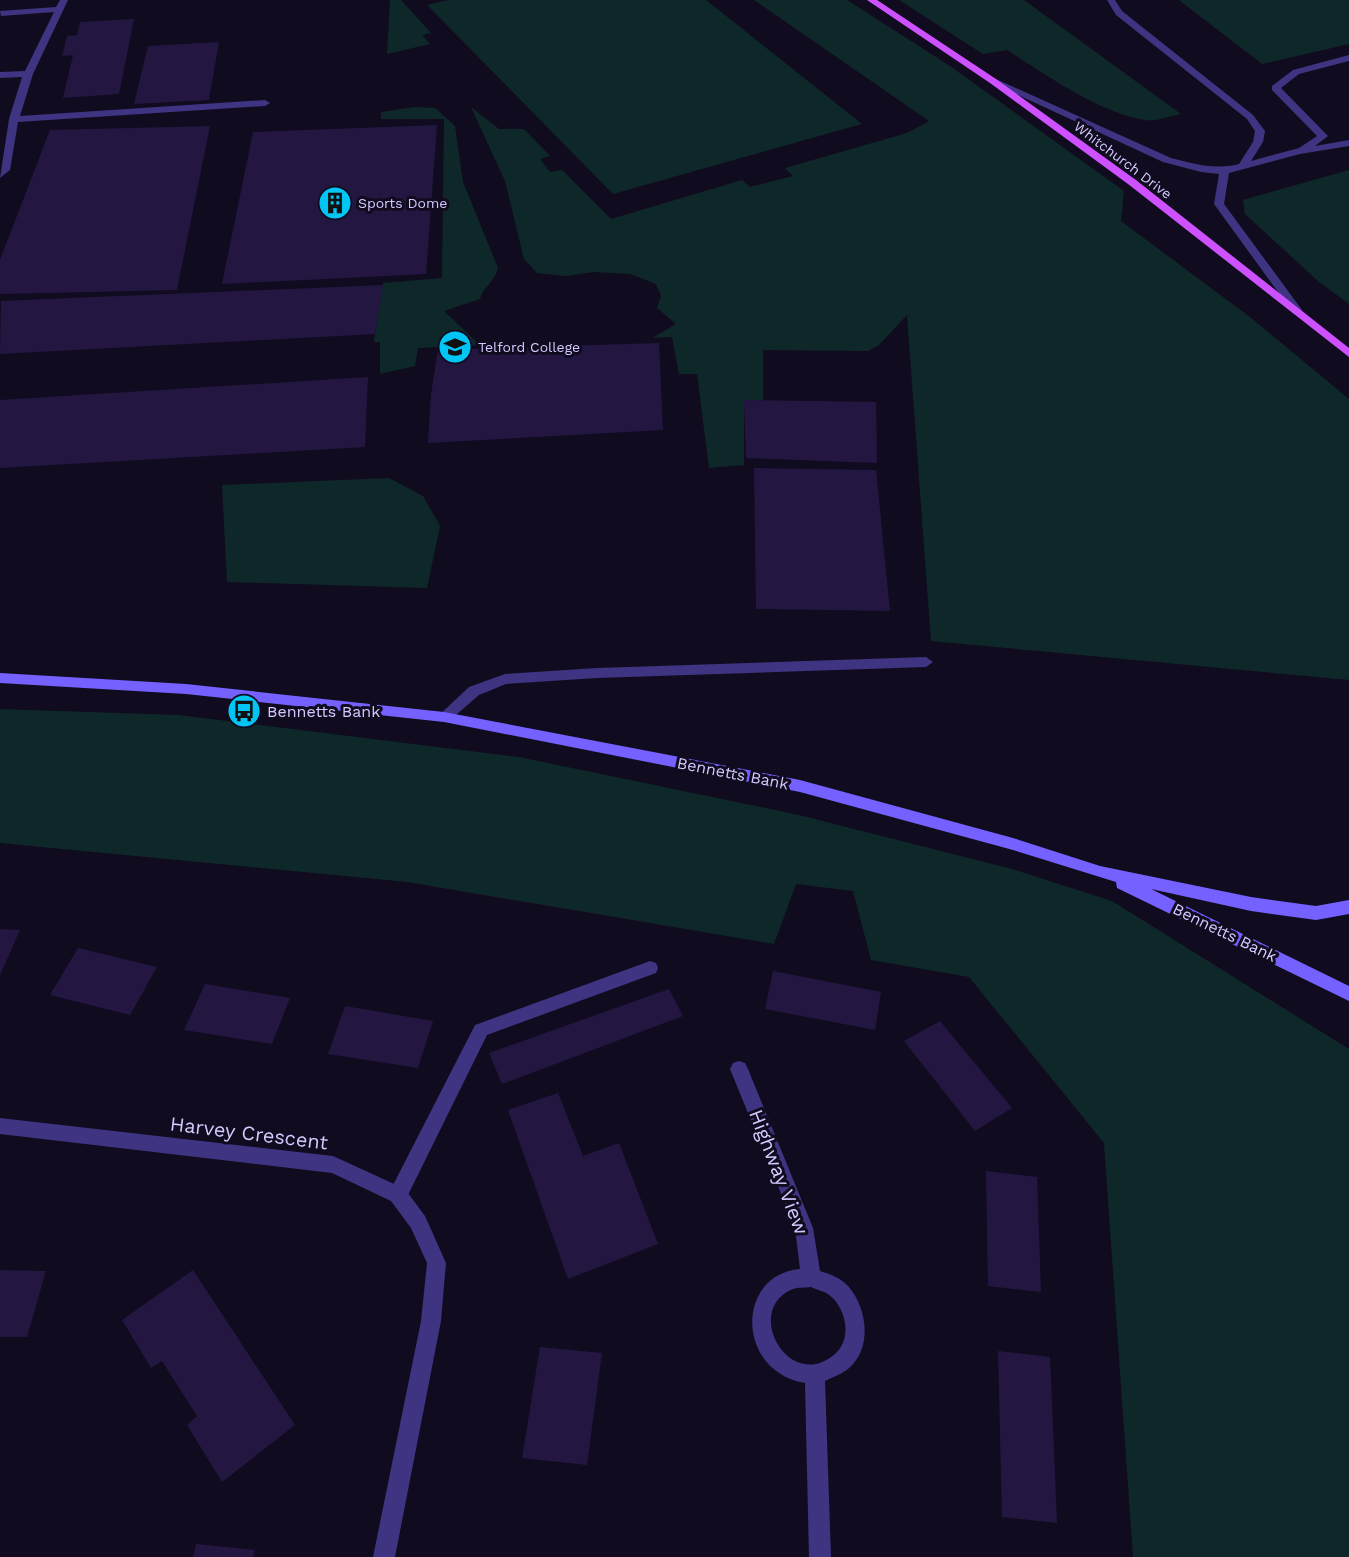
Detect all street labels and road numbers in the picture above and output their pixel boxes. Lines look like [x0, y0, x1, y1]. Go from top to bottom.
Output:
street label: Whitchurch Drive [1071, 118, 1175, 202]
street label: Bennetts Bank [676, 753, 790, 794]
street label: Bennetts Bank [1170, 899, 1280, 966]
street label: Highway View [744, 1106, 814, 1238]
street label: Harvey Crescent [169, 1111, 330, 1155]

